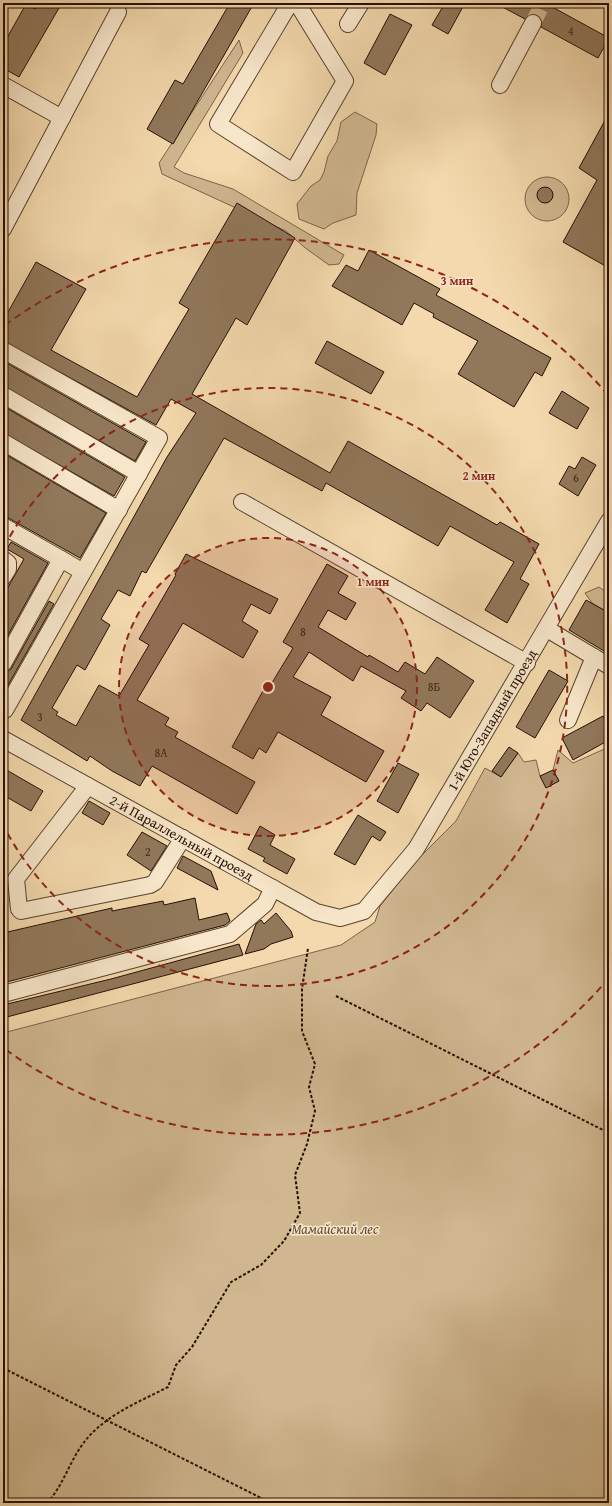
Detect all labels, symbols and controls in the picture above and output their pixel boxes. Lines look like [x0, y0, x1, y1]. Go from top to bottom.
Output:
house number: 4 [568, 22, 574, 39]
text: 3 мин [441, 272, 474, 289]
text: 2 мин [463, 467, 496, 484]
house number: 6 [573, 469, 579, 486]
text: 1 мин [357, 573, 390, 590]
house number: 8 [300, 623, 306, 640]
street label: 1-й Юго-Западный проезд [442, 645, 542, 795]
house number: 8Б [428, 678, 440, 695]
centre of rings [261, 680, 275, 694]
house number: 3 [37, 708, 43, 725]
house number: 8А [154, 744, 168, 761]
street label: 2-й Параллельный проезд [106, 792, 256, 884]
house number: 2 [145, 844, 151, 858]
park label: Мамайский лес [291, 1219, 379, 1239]

